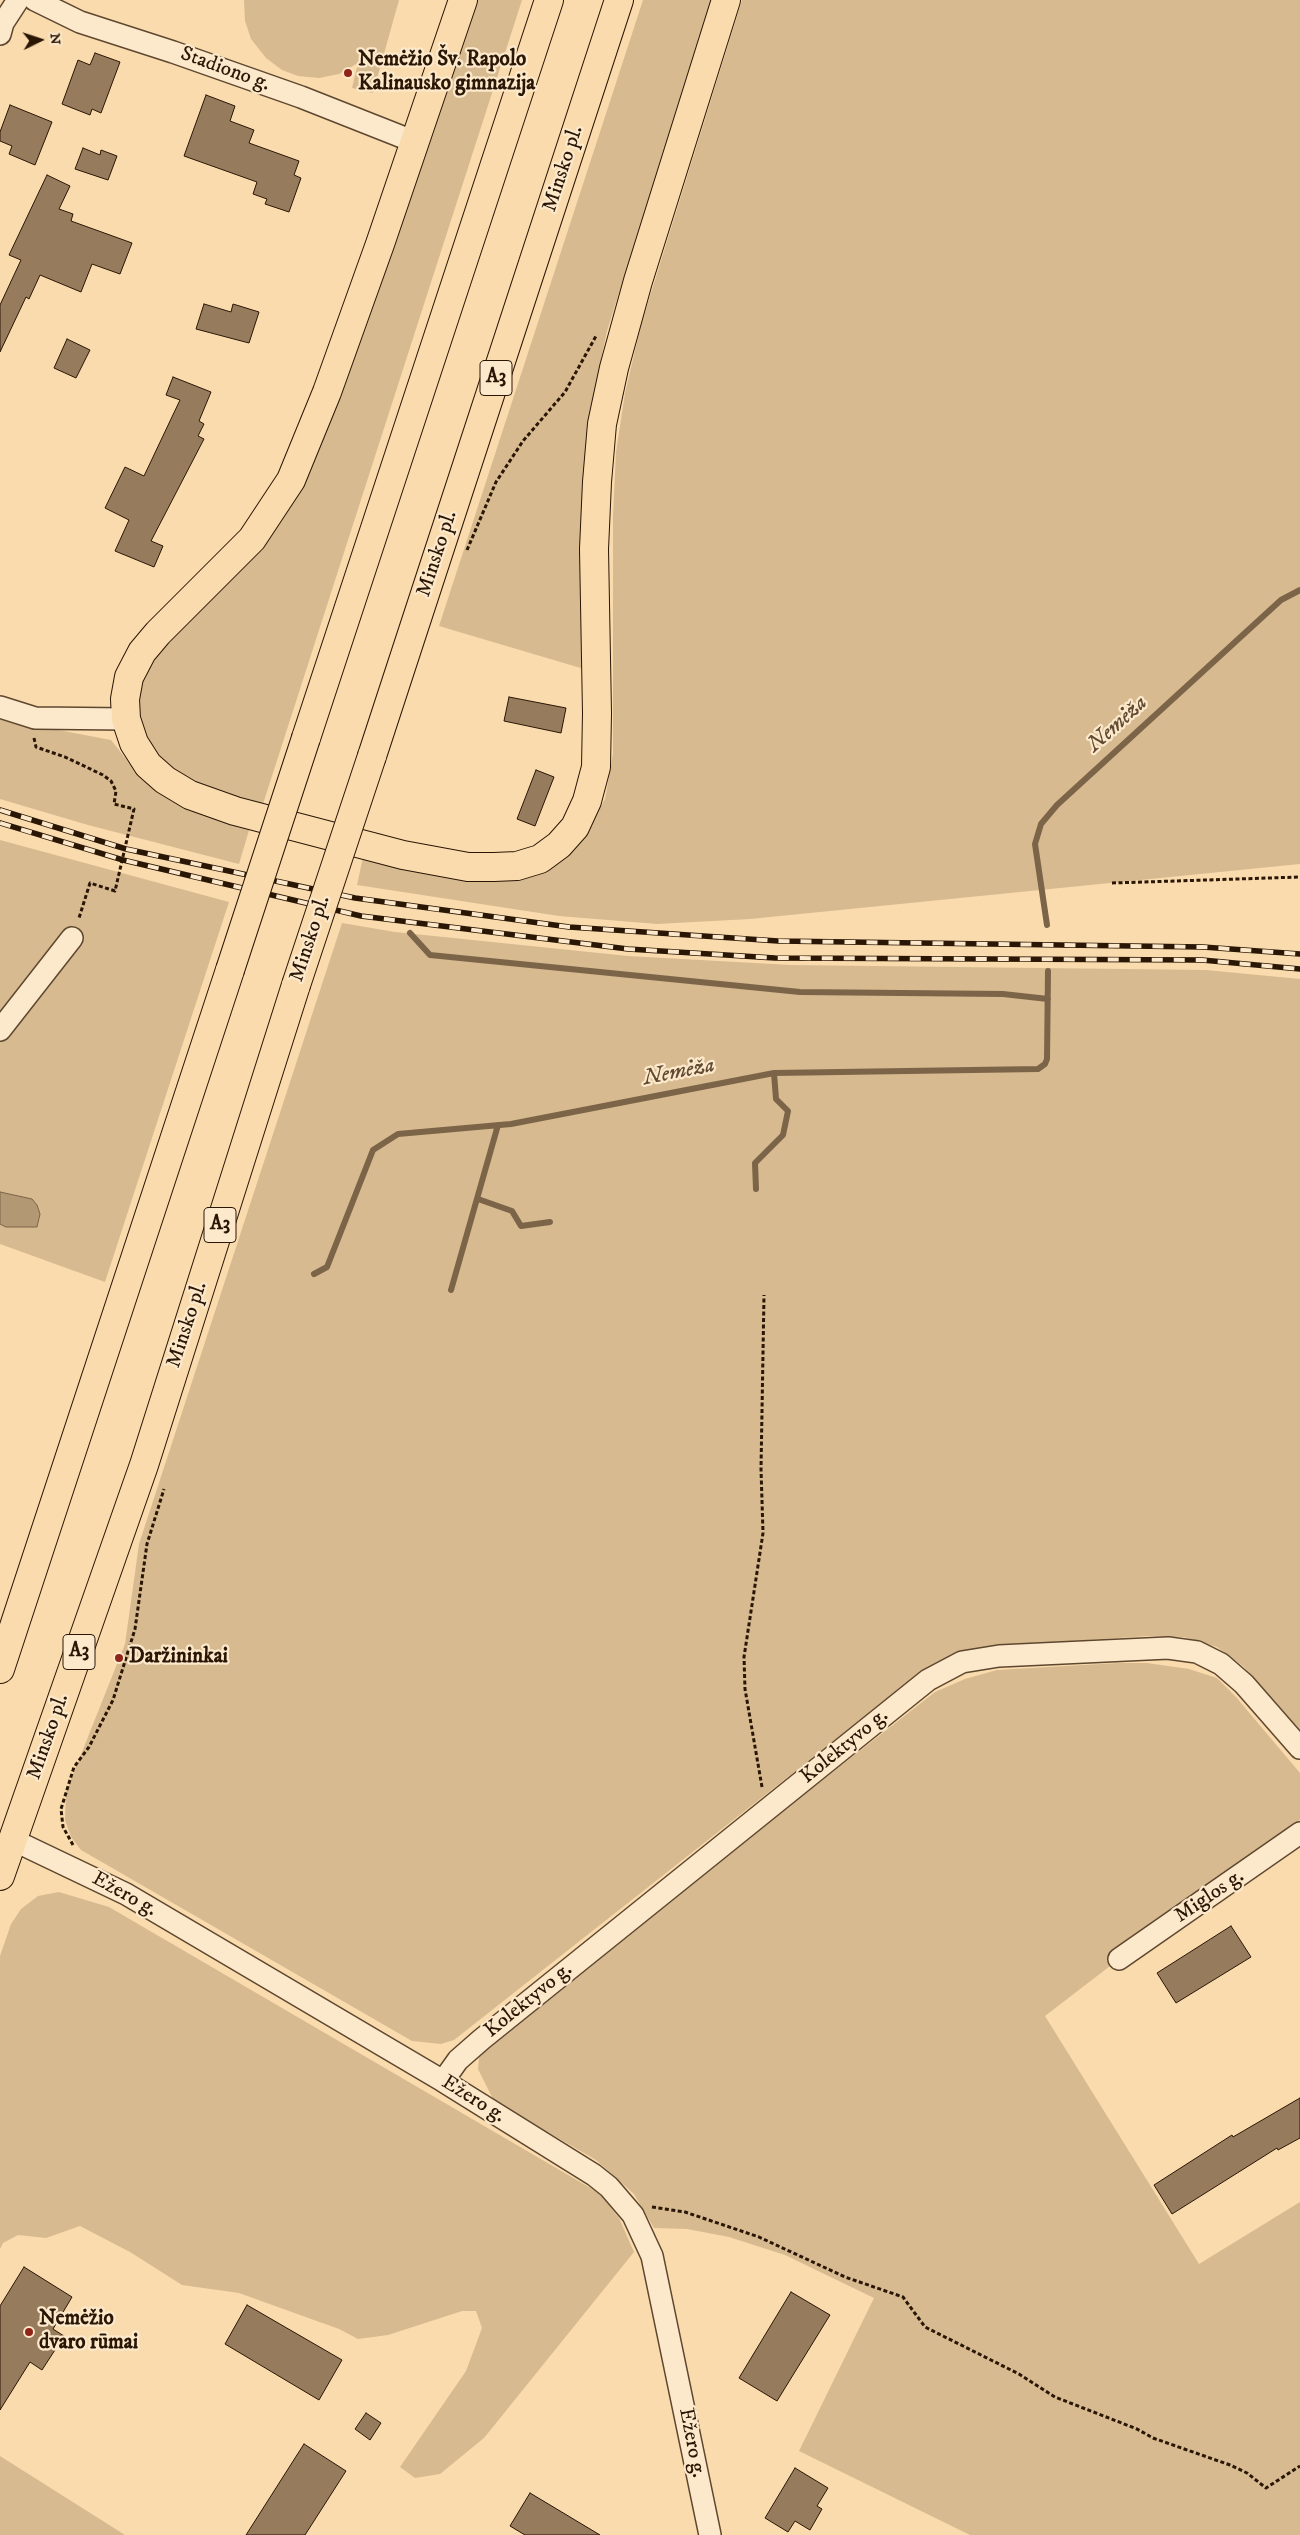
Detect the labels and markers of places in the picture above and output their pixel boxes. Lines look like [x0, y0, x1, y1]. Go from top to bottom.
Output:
place label: Nemėžio Šv. Rapolo Kalinausko gimnazija [358, 48, 535, 98]
marker: Nemėžio Šv. Rapolo Kalinausko gimnazija [342, 67, 354, 79]
place label: Daržininkai [129, 1645, 228, 1671]
marker: Daržininkai [113, 1652, 125, 1664]
place label: Nemėžio dvaro rūmai [39, 2307, 138, 2357]
marker: Nemėžio dvaro rūmai [23, 2326, 35, 2338]

